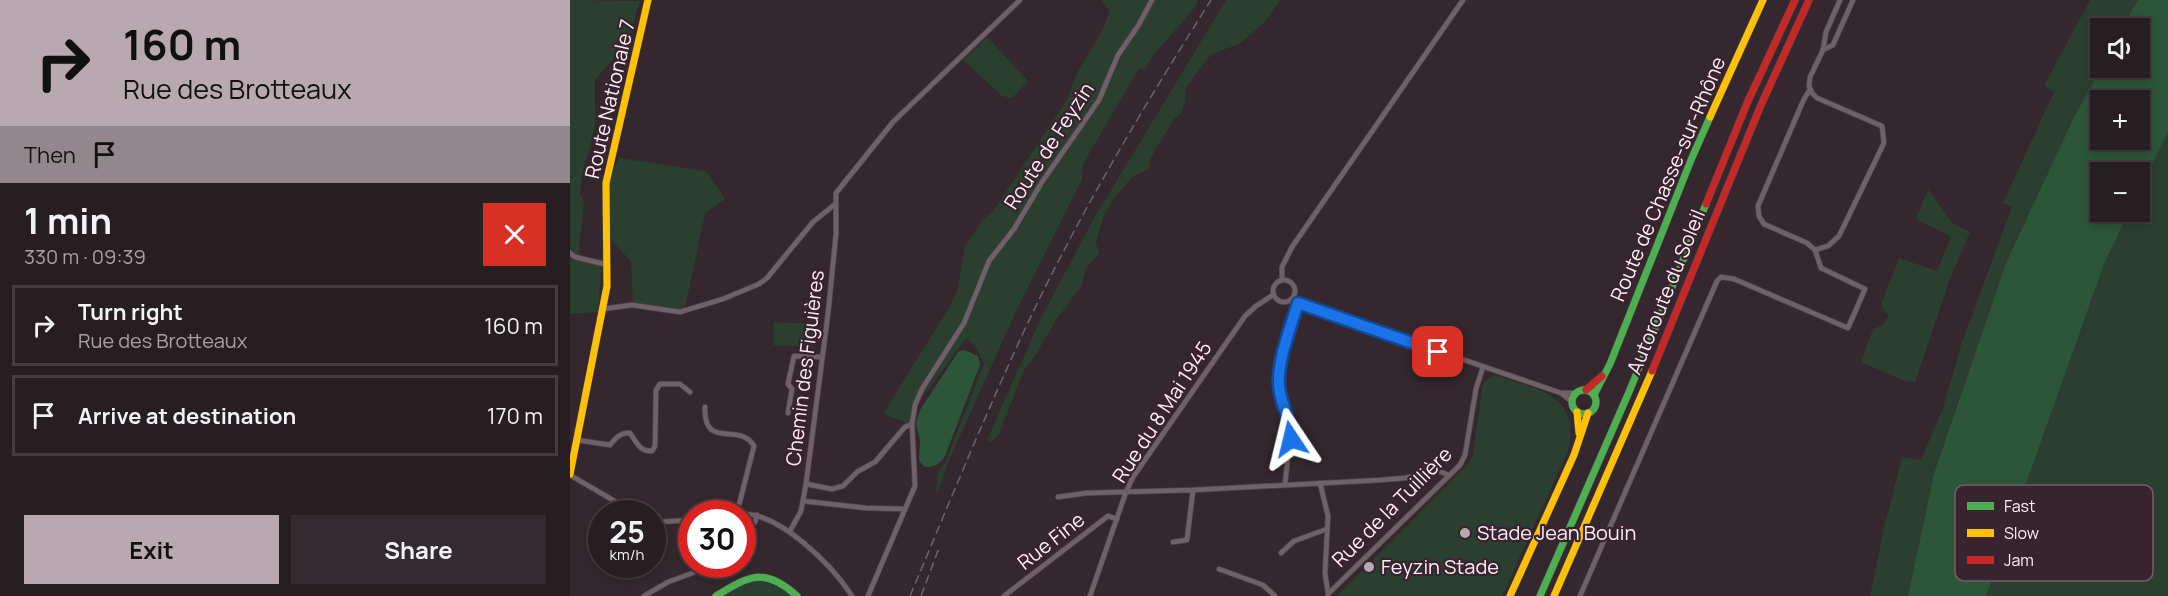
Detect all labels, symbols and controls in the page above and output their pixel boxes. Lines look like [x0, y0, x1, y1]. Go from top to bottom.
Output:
text: 160 m [123, 15, 241, 73]
street label: Route Nationale 7 [578, 17, 641, 181]
map controls [2090, 18, 2150, 222]
button: sound [2090, 18, 2150, 78]
icon: right [24, 24, 102, 102]
street label: Route de Chasse-sur-Rhône [1604, 52, 1731, 305]
text: Rue des Brotteaux [123, 70, 351, 107]
street label: Route de Feyzin [997, 77, 1100, 214]
button: + [2090, 90, 2150, 150]
icon: arrive [88, 138, 121, 171]
text: Then [24, 140, 76, 170]
button: − [2090, 162, 2150, 222]
text: 1 min [24, 196, 112, 245]
button: close [483, 203, 546, 266]
street label: Autoroute du Soleil [1620, 205, 1711, 378]
text: 330 m · 09:39 [24, 243, 146, 270]
street label: Chemin des Figuières [779, 268, 830, 467]
text: Turn right [78, 297, 183, 327]
icon: right [27, 309, 60, 342]
text: 160 m [484, 311, 543, 341]
pin [1412, 326, 1463, 377]
text: Rue des Brotteaux [78, 327, 247, 354]
icon: arrive [1421, 335, 1454, 368]
street label: Rue du 8 Mai 1945 [1106, 336, 1217, 488]
icon: arrive [27, 399, 60, 432]
text: Arrive at destination [78, 401, 296, 431]
text: 170 m [487, 401, 543, 431]
position arrow [1259, 407, 1323, 471]
street label: Rue de la Tuillière [1326, 441, 1458, 573]
legend [1955, 485, 2153, 581]
text: Fast [2004, 495, 2035, 517]
speed limit sign: 30 [678, 500, 756, 578]
street label: Rue Fine [1011, 506, 1090, 575]
text: 25 [609, 511, 645, 552]
button: Exit [24, 515, 279, 584]
button: Share [291, 515, 546, 584]
place label: Stade Jean Bouin [1477, 519, 1636, 546]
text: Slow [2004, 522, 2039, 544]
marker: Stade Jean Bouin [1458, 526, 1472, 540]
text: km/h [610, 544, 644, 565]
text: Jam [2004, 549, 2034, 571]
place label: Feyzin Stade [1381, 553, 1499, 580]
marker: Feyzin Stade [1362, 560, 1376, 574]

